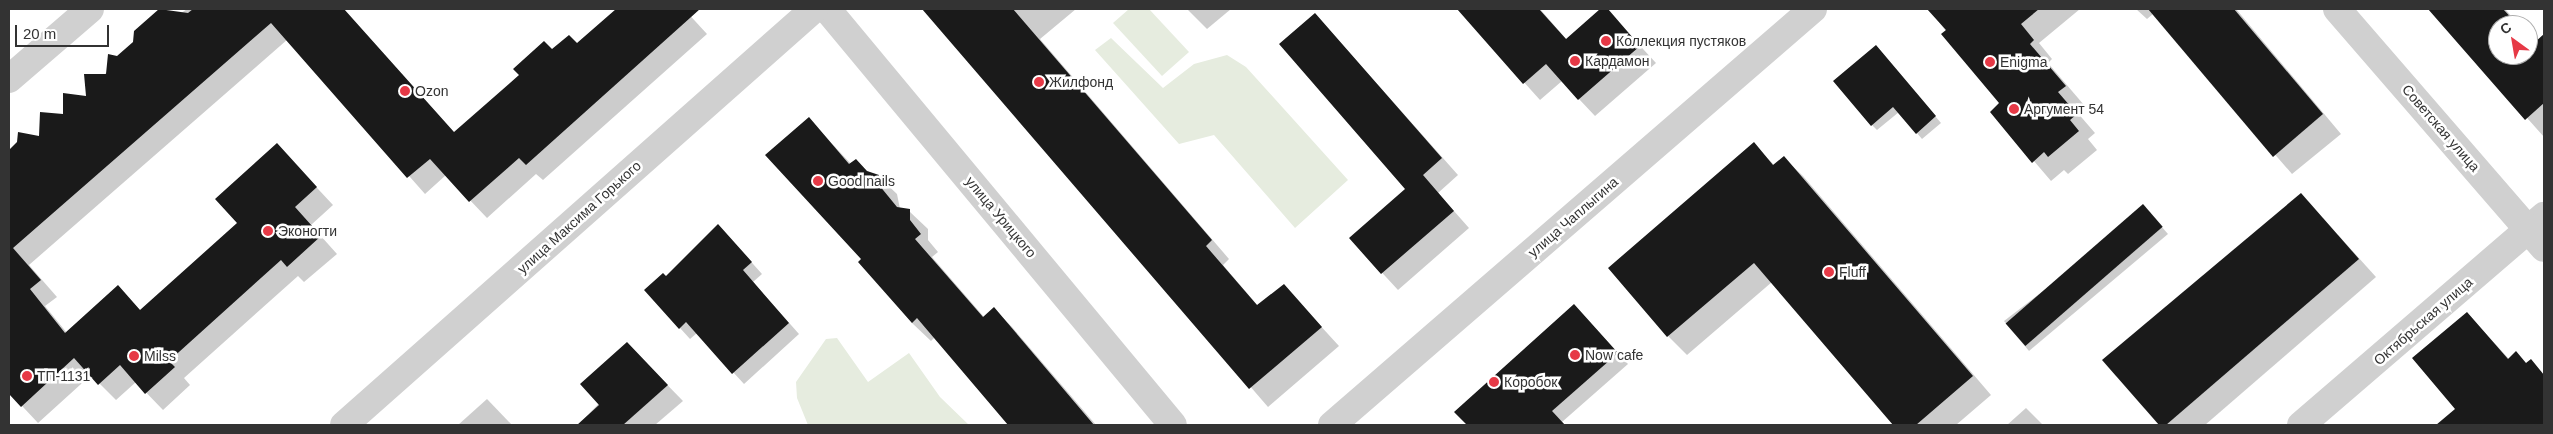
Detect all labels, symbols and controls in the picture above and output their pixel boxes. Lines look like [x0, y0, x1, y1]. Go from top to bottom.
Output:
scale bar [18, 15, 111, 47]
north arrow [2488, 15, 2538, 65]
text: С [2497, 19, 2514, 38]
text: 20 m [23, 25, 56, 42]
place label: Коллекция пустяков [1616, 33, 1746, 49]
marker: Коллекция пустяков [1600, 35, 1612, 47]
place label: Кардамон [1585, 53, 1650, 69]
place label: Enigma [2000, 54, 2047, 70]
marker: Кардамон [1569, 55, 1581, 67]
marker: Enigma [1984, 56, 1996, 68]
place label: Жилфонд [1049, 74, 1113, 90]
marker: Жилфонд [1033, 76, 1045, 88]
street label: Советская улица [2399, 81, 2483, 175]
place label: Ozon [415, 83, 448, 99]
marker: Ozon [399, 85, 411, 97]
place label: Аргумент 54 [2024, 101, 2104, 117]
marker: Аргумент 54 [2008, 103, 2020, 115]
street label: улица Максима Горького [514, 157, 644, 277]
place label: Good nails [828, 173, 895, 189]
street label: улица Урицкого [962, 173, 1040, 261]
street label: улица Чаплыгина [1525, 173, 1621, 261]
marker: Good nails [812, 175, 824, 187]
place label: Эконогти [278, 223, 337, 239]
marker: Эконогти [262, 225, 274, 237]
place label: Fluff [1839, 264, 1866, 280]
marker: Fluff [1823, 266, 1835, 278]
street label: Октябрьская улица [2370, 274, 2476, 368]
place label: Now cafe [1585, 347, 1643, 363]
place label: Milss [144, 348, 176, 364]
marker: Now cafe [1569, 349, 1581, 361]
marker: Milss [128, 350, 140, 362]
place label: ТП-1131 [37, 368, 90, 384]
marker: ТП-1131 [21, 370, 33, 382]
place label: Коробок [1504, 374, 1557, 390]
marker: Коробок [1488, 376, 1500, 388]

